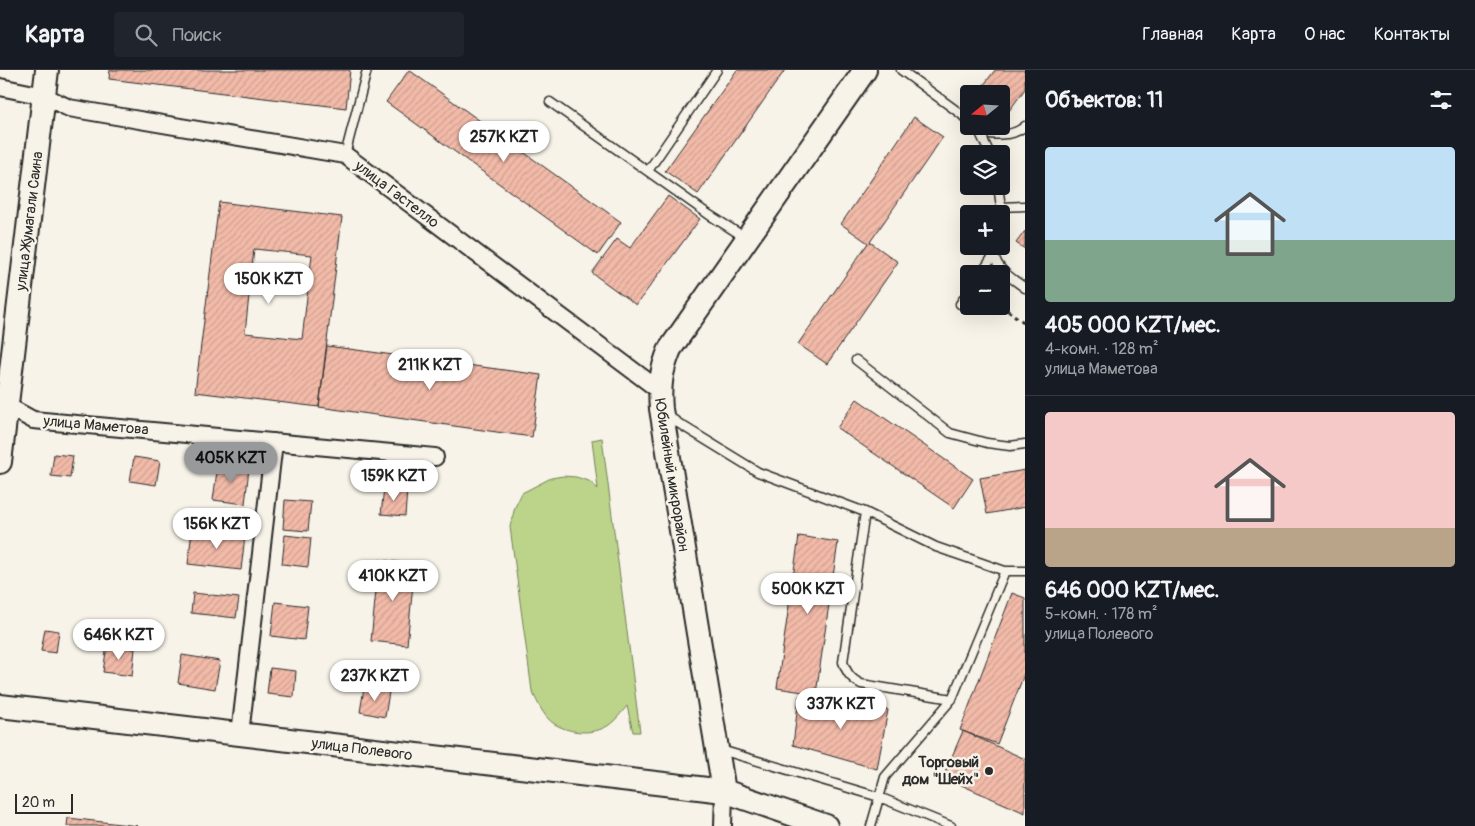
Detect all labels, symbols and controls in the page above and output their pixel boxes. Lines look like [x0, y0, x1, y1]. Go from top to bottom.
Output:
search box [114, 12, 464, 57]
text: Карта [25, 20, 84, 49]
icon: search [132, 21, 160, 49]
text: Поиск [172, 23, 222, 47]
text: Главная [1142, 23, 1203, 46]
text: Карта [1231, 23, 1276, 46]
text: О нас [1304, 23, 1346, 46]
text: Контакты [1374, 23, 1450, 46]
north arrow [960, 85, 1010, 135]
map controls [960, 85, 1010, 315]
icon: filters [1427, 86, 1455, 114]
text: Объектов: 11 [1045, 87, 1163, 114]
pin: 257K KZT [452, 121, 556, 163]
text: 257K KZT [470, 127, 538, 147]
button: layers [960, 145, 1010, 195]
street label: улица Жумагали Саина [11, 150, 47, 293]
street label: улица Гастелло [350, 156, 443, 232]
icon: home [1205, 179, 1295, 269]
button: + [960, 205, 1010, 255]
pin: 150K KZT [217, 262, 321, 305]
button: − [960, 265, 1010, 315]
text: 150K KZT [235, 269, 303, 289]
text: 405 000 KZT/мес. [1045, 312, 1221, 339]
text: 4-комн. · 128 m² [1045, 339, 1159, 359]
pin: 211K KZT [378, 348, 482, 391]
text: 211K KZT [398, 355, 462, 375]
text: улица Маметова [1045, 359, 1158, 379]
street label: Юбилейный микрорайон [650, 397, 693, 553]
street label: улица Маметова [42, 411, 149, 440]
pin: 405K KZT [179, 442, 283, 484]
icon: home [1205, 445, 1295, 535]
text: 405K KZT [195, 448, 267, 468]
pin: 159K KZT [342, 460, 446, 502]
text: 159K KZT [361, 466, 427, 486]
pin: 156K KZT [165, 508, 269, 550]
text: 156K KZT [184, 514, 250, 534]
pin: 410K KZT [341, 560, 445, 602]
text: 410K KZT [358, 566, 428, 586]
pin: 500K KZT [756, 572, 860, 615]
text: 646 000 KZT/мес. [1045, 577, 1219, 604]
text: 500K KZT [771, 579, 845, 599]
text: 5-комн. · 178 m² [1045, 604, 1157, 624]
pin: 646K KZT [67, 618, 171, 661]
text: улица Полевого [1045, 624, 1153, 644]
text: 646K KZT [84, 625, 154, 645]
pin: 237K KZT [323, 660, 427, 702]
text: 237K KZT [341, 666, 409, 686]
pin: 337K KZT [789, 688, 893, 730]
text: 337K KZT [807, 694, 875, 714]
street label: улица Полевого [309, 734, 413, 765]
place label: Торговый дом "Шейх" [901, 753, 979, 789]
marker: Торговый дом "Шейх" [983, 765, 995, 777]
scale bar [15, 791, 72, 814]
text: 20 m [22, 794, 55, 811]

